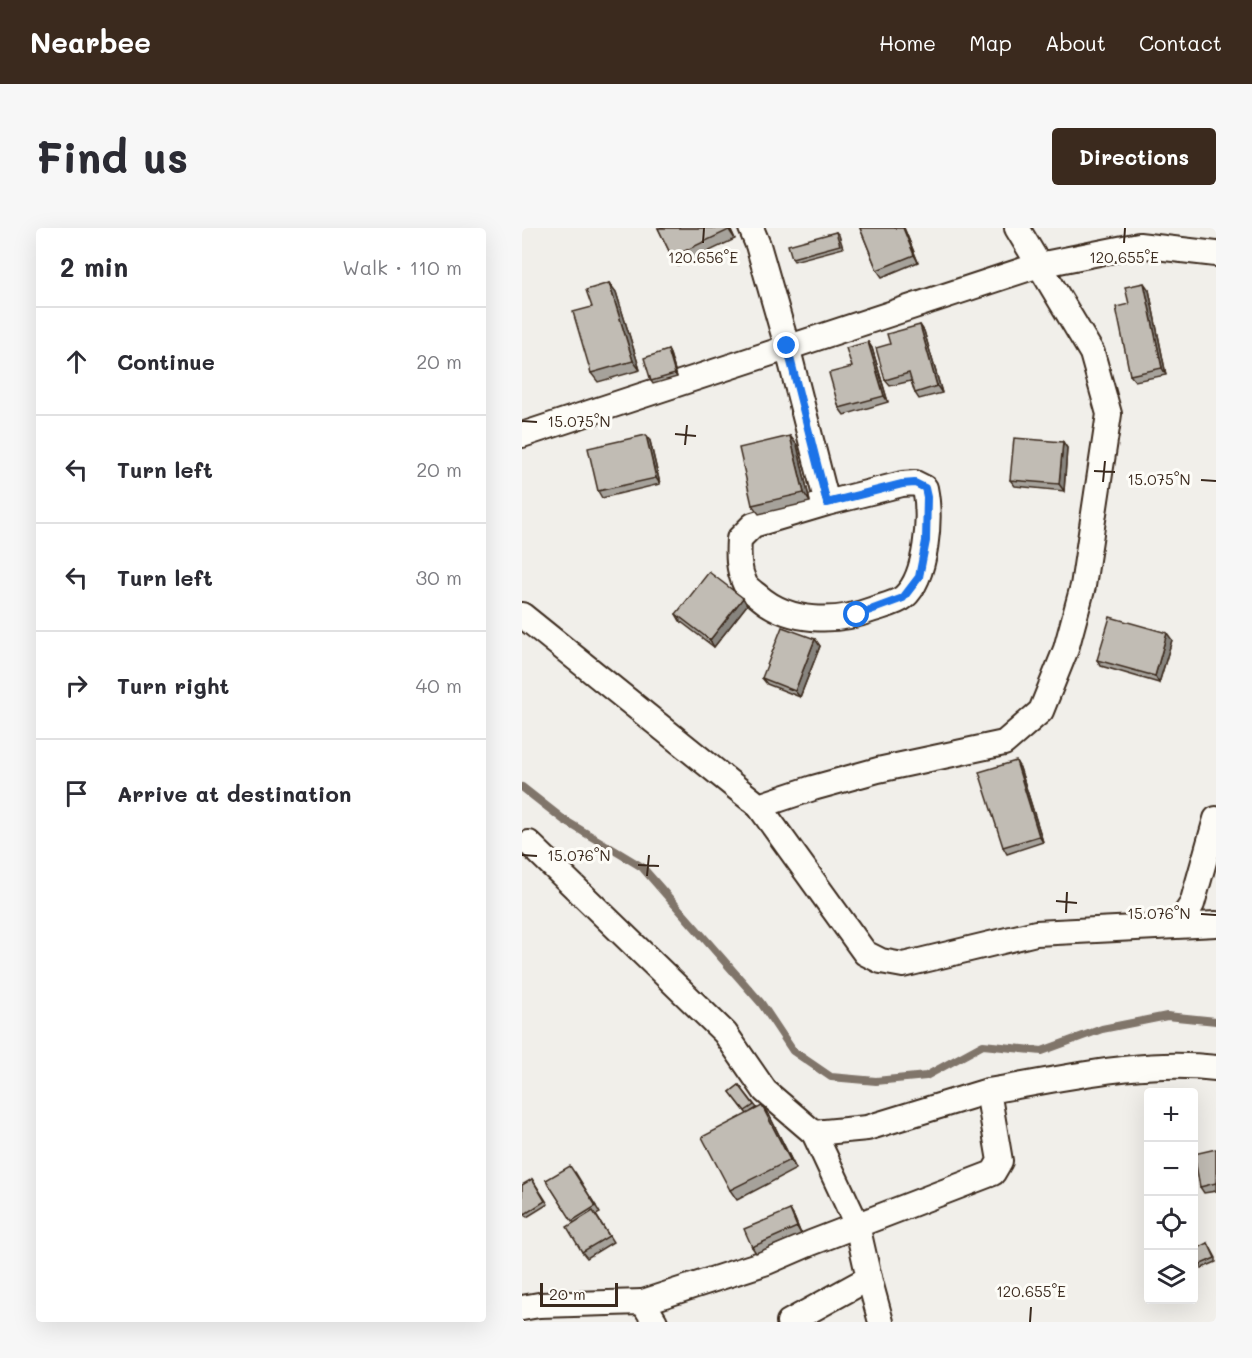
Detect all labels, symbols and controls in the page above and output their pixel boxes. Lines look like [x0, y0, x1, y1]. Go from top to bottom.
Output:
text: Nearbee [30, 24, 151, 60]
text: Home [879, 29, 936, 56]
text: Map [969, 29, 1012, 56]
text: About [1045, 29, 1106, 56]
text: Contact [1139, 29, 1222, 56]
button: Directions [1052, 128, 1216, 185]
text: Find us [36, 129, 188, 184]
text: 120.656°E [668, 247, 738, 267]
text: 120.655°E [1089, 247, 1159, 267]
text: 2 min [60, 250, 128, 284]
text: Walk · 110 m [342, 254, 462, 280]
route end [773, 332, 799, 358]
icon: ahead [60, 345, 93, 378]
text: Continue [117, 347, 215, 376]
text: 20 m [416, 348, 462, 374]
text: 15.075°N [547, 411, 611, 431]
icon: left [60, 453, 93, 486]
text: Turn left [117, 455, 213, 484]
text: 20 m [416, 456, 462, 482]
text: 15.075°N [1127, 469, 1191, 489]
icon: left [60, 561, 93, 594]
text: Turn left [117, 563, 213, 592]
text: 30 m [416, 564, 462, 590]
route start [843, 601, 869, 627]
icon: right [60, 669, 93, 702]
text: Turn right [117, 671, 229, 700]
text: 40 m [416, 672, 462, 698]
icon: arrive [60, 777, 93, 810]
text: Arrive at destination [117, 779, 352, 808]
text: 15.076°N [547, 845, 611, 865]
text: 15.076°N [1127, 903, 1191, 923]
map controls [1144, 1088, 1198, 1304]
button: + [1144, 1088, 1198, 1142]
button: − [1144, 1142, 1198, 1196]
button: locate [1144, 1196, 1198, 1250]
button: layers [1144, 1250, 1198, 1304]
scale bar [540, 1280, 618, 1308]
text: 120.655°E [996, 1281, 1066, 1301]
text: 20 m [549, 1283, 586, 1304]

